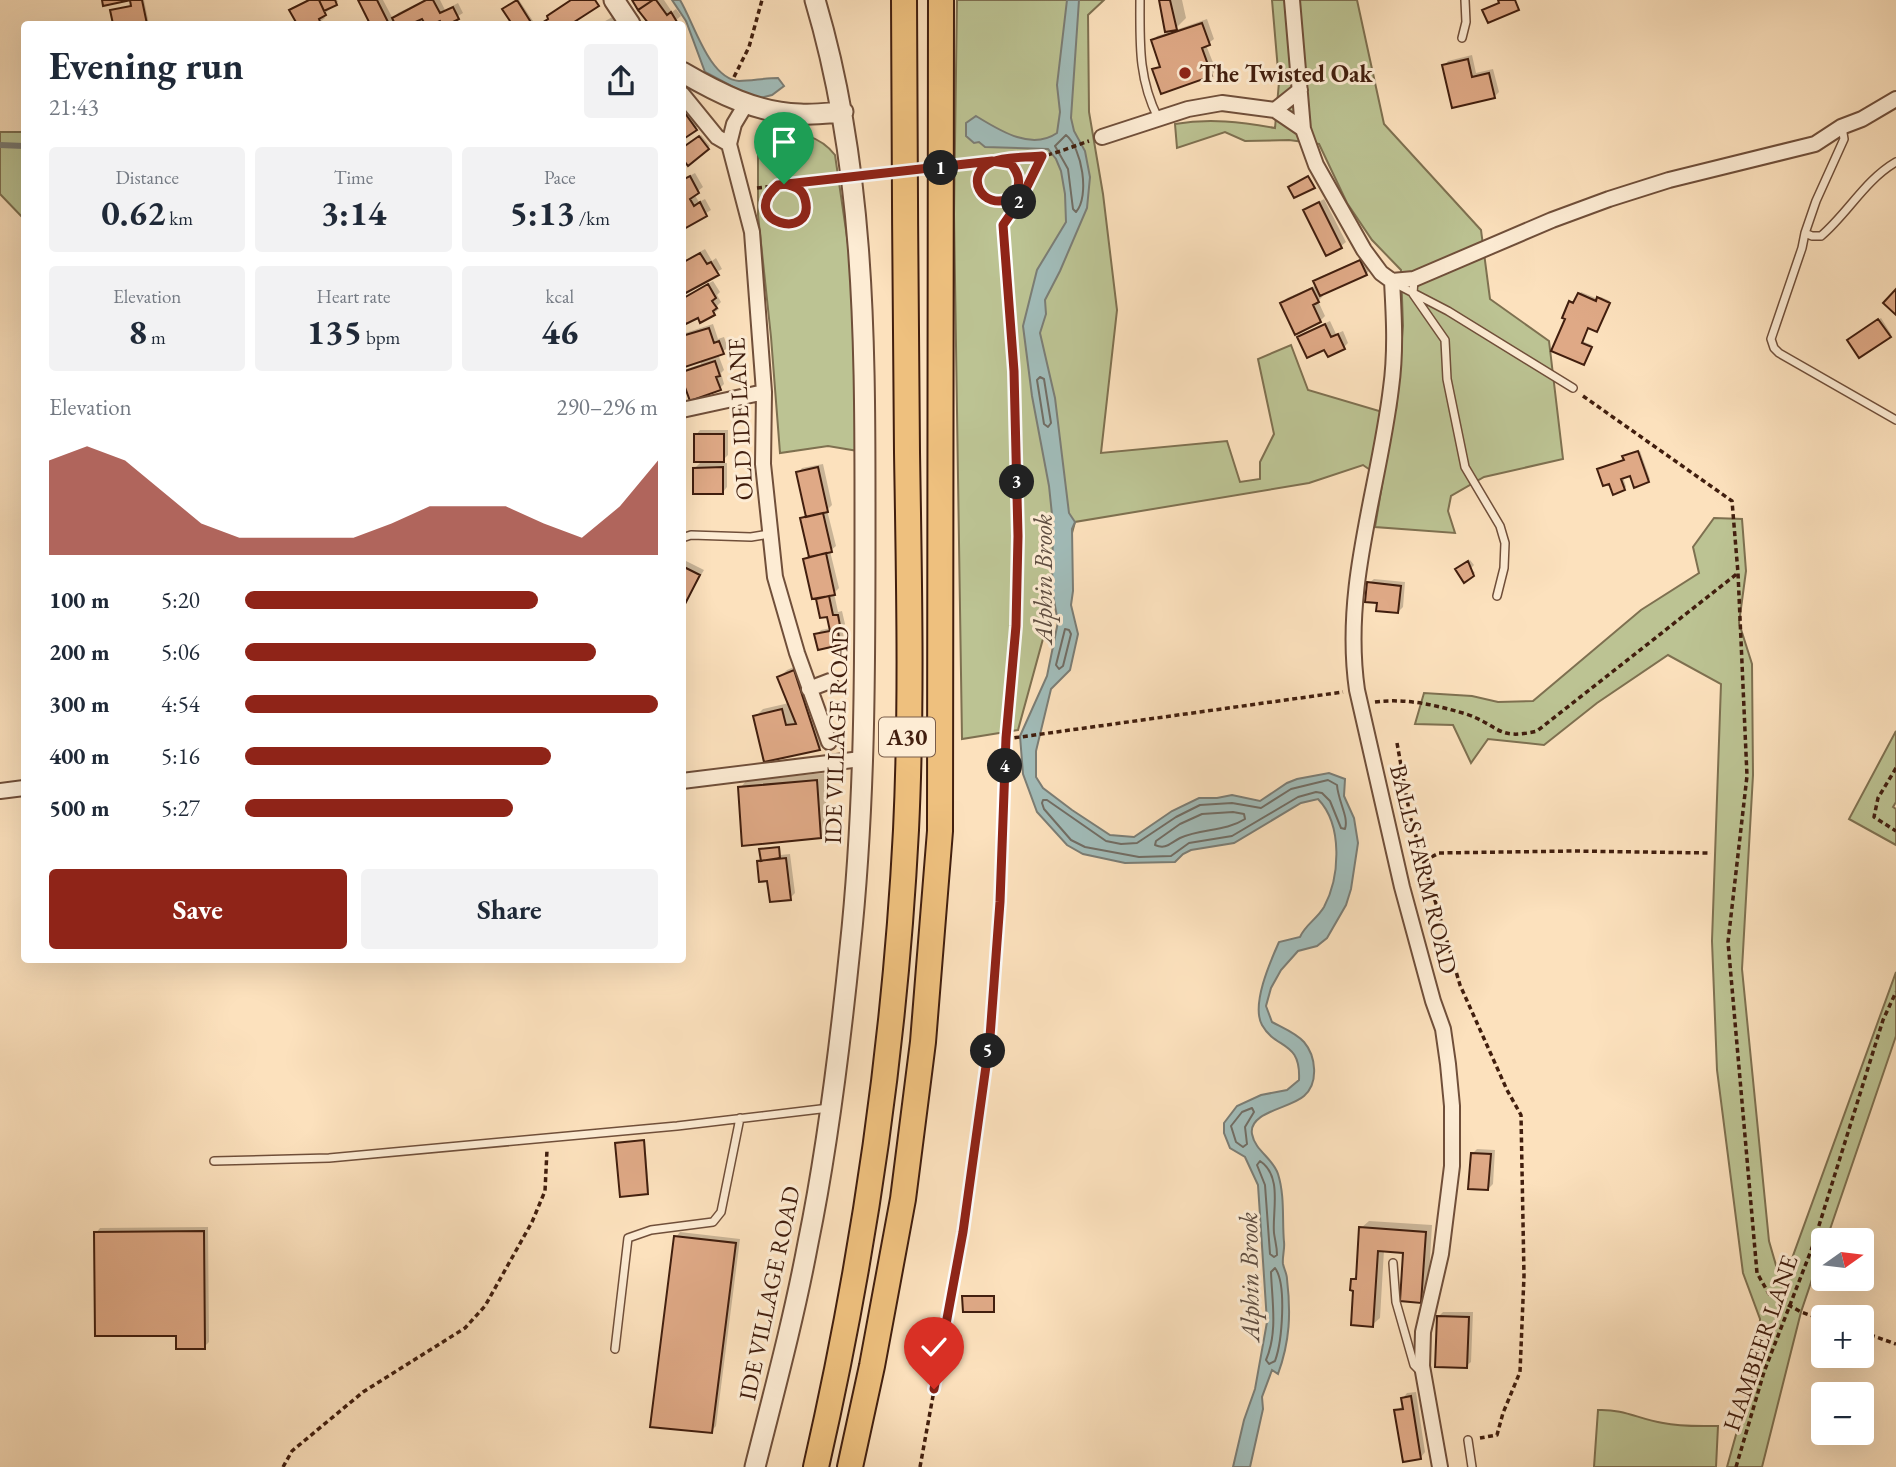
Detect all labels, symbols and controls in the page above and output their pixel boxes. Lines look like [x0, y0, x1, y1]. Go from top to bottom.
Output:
text: Evening run [49, 41, 244, 90]
button: share [584, 44, 658, 118]
place label: The Twisted Oak [1199, 58, 1374, 89]
marker: The Twisted Oak [1177, 65, 1193, 81]
text: 21:43 [49, 92, 99, 122]
pin [754, 112, 814, 184]
icon: arrive [765, 123, 803, 161]
pin: 1 [923, 150, 958, 186]
text: 1 [935, 155, 946, 180]
text: Distance [115, 165, 179, 190]
text: Time [334, 165, 373, 190]
text: Pace [544, 165, 576, 190]
pin: 2 [1002, 184, 1036, 220]
text: 2 [1013, 189, 1024, 214]
text: 0.62 [101, 190, 166, 235]
text: 3:14 [321, 190, 386, 235]
text: 5:13 [510, 190, 575, 235]
text: km [166, 206, 193, 231]
text: /km [575, 206, 610, 231]
text: Elevation [113, 284, 181, 309]
text: Heart rate [317, 284, 390, 309]
text: kcal [546, 284, 574, 309]
text: 8 [129, 309, 147, 354]
text: 135 [307, 309, 362, 354]
text: 46 [541, 309, 578, 354]
text: m [147, 325, 166, 350]
text: bpm [362, 325, 400, 350]
street label: OLD IDE LANE [720, 337, 760, 501]
text: Elevation [49, 392, 132, 422]
text: 290–296 m [557, 392, 658, 422]
pin: 3 [1000, 464, 1034, 500]
text: 3 [1011, 469, 1022, 494]
water label: Alphin Brook [1026, 514, 1060, 646]
text: 100 m [49, 585, 110, 615]
text: 5:20 [161, 585, 200, 615]
street label: IDE VILLAGE ROAD [817, 626, 855, 844]
text: 200 m [49, 637, 110, 667]
text: 5:06 [161, 637, 200, 667]
text: 300 m [49, 689, 110, 719]
text: 4:54 [161, 689, 200, 719]
road number: A30 [879, 718, 935, 757]
text: 400 m [49, 741, 110, 771]
text: 5:16 [161, 741, 200, 771]
pin: 4 [988, 748, 1023, 784]
text: 4 [999, 753, 1010, 778]
street label: BALLS FARM ROAD [1383, 761, 1465, 977]
text: 500 m [49, 793, 110, 823]
text: 5:27 [161, 793, 200, 823]
button: Save [49, 869, 347, 949]
button: Share [361, 869, 658, 949]
pin: 5 [970, 1034, 1006, 1068]
text: 5 [982, 1038, 993, 1063]
street label: IDE VILLAGE ROAD [731, 1183, 807, 1403]
water label: Alphin Brook [1231, 1212, 1267, 1344]
north arrow [1811, 1228, 1874, 1292]
map controls [1811, 1228, 1874, 1445]
street label: HAMBEER LANE [1715, 1251, 1805, 1435]
button: + [1811, 1305, 1874, 1368]
pin [904, 1317, 964, 1389]
icon: check [915, 1328, 953, 1366]
button: − [1811, 1382, 1874, 1445]

